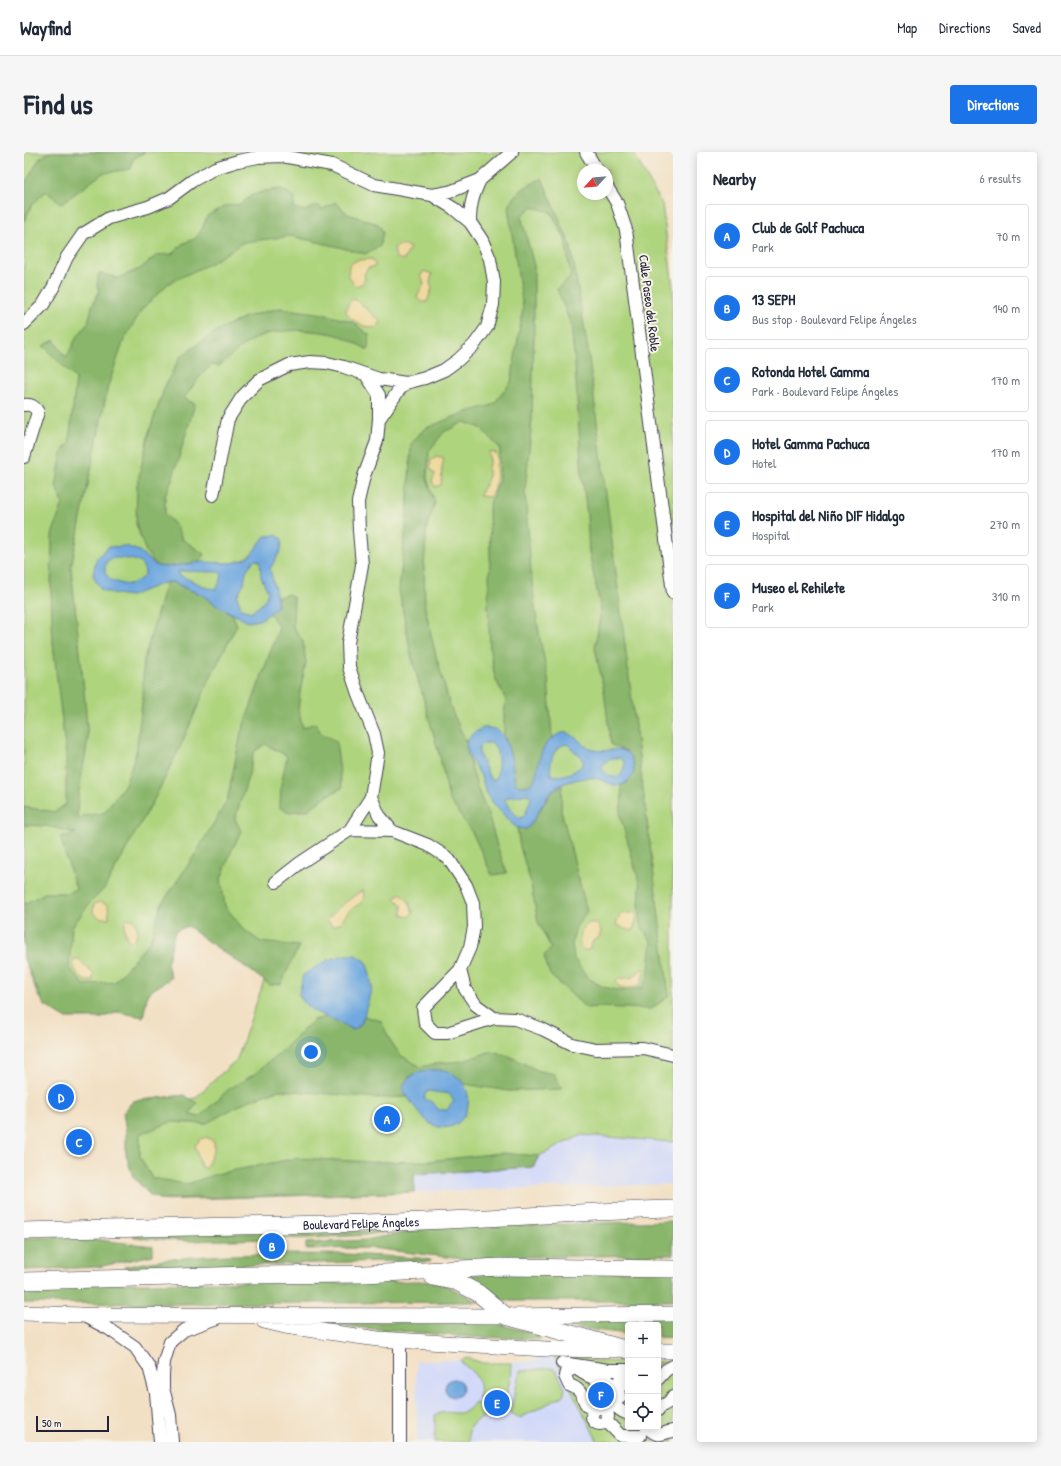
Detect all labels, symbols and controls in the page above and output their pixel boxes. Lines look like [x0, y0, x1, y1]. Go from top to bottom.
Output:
text: Wayfind [20, 15, 71, 41]
text: Map [897, 18, 917, 37]
text: Directions [939, 18, 990, 37]
text: Saved [1012, 18, 1041, 37]
text: Find us [24, 85, 93, 123]
button: Directions [950, 85, 1037, 124]
north arrow [577, 164, 613, 200]
text: Nearby [713, 167, 756, 190]
text: 6 results [980, 169, 1021, 187]
text: Club de Golf Pachuca [752, 217, 864, 238]
text: A [724, 227, 730, 245]
text: 70 m [996, 227, 1020, 245]
text: Park [752, 238, 774, 256]
street label: Calle Paseo del Roble [635, 253, 665, 353]
text: 13 SEPH [752, 289, 795, 310]
text: B [724, 299, 730, 317]
text: 140 m [993, 299, 1020, 317]
text: Bus stop · Boulevard Felipe Ángeles [752, 310, 917, 328]
text: Rotonda Hotel Gamma [752, 361, 869, 382]
text: C [723, 371, 731, 389]
text: 170 m [991, 371, 1020, 389]
text: Park · Boulevard Felipe Ángeles [752, 382, 898, 400]
text: Hotel Gamma Pachuca [752, 433, 869, 454]
text: D [724, 443, 730, 461]
text: 170 m [991, 443, 1020, 461]
text: Hotel [752, 454, 776, 472]
text: Hospital del Niño DIF Hidalgo [752, 505, 905, 526]
text: E [724, 515, 730, 533]
text: 270 m [990, 515, 1020, 533]
text: Hospital [752, 526, 790, 544]
text: Museo el Rehilete [752, 577, 845, 598]
text: F [725, 587, 729, 605]
text: 310 m [992, 587, 1020, 605]
text: Park [752, 598, 774, 616]
your location [301, 1042, 321, 1062]
pin: D [48, 1082, 74, 1112]
pin: A [374, 1104, 400, 1134]
pin: C [66, 1127, 92, 1157]
street label: Boulevard Felipe Ángeles [303, 1212, 419, 1234]
pin: B [259, 1231, 285, 1261]
map controls [625, 1322, 661, 1430]
button: + [625, 1322, 661, 1358]
button: − [625, 1358, 661, 1394]
pin: F [588, 1380, 614, 1410]
pin: E [484, 1388, 510, 1418]
button: locate [625, 1394, 661, 1430]
scale bar [36, 1414, 109, 1433]
text: 50 m [42, 1416, 62, 1430]

